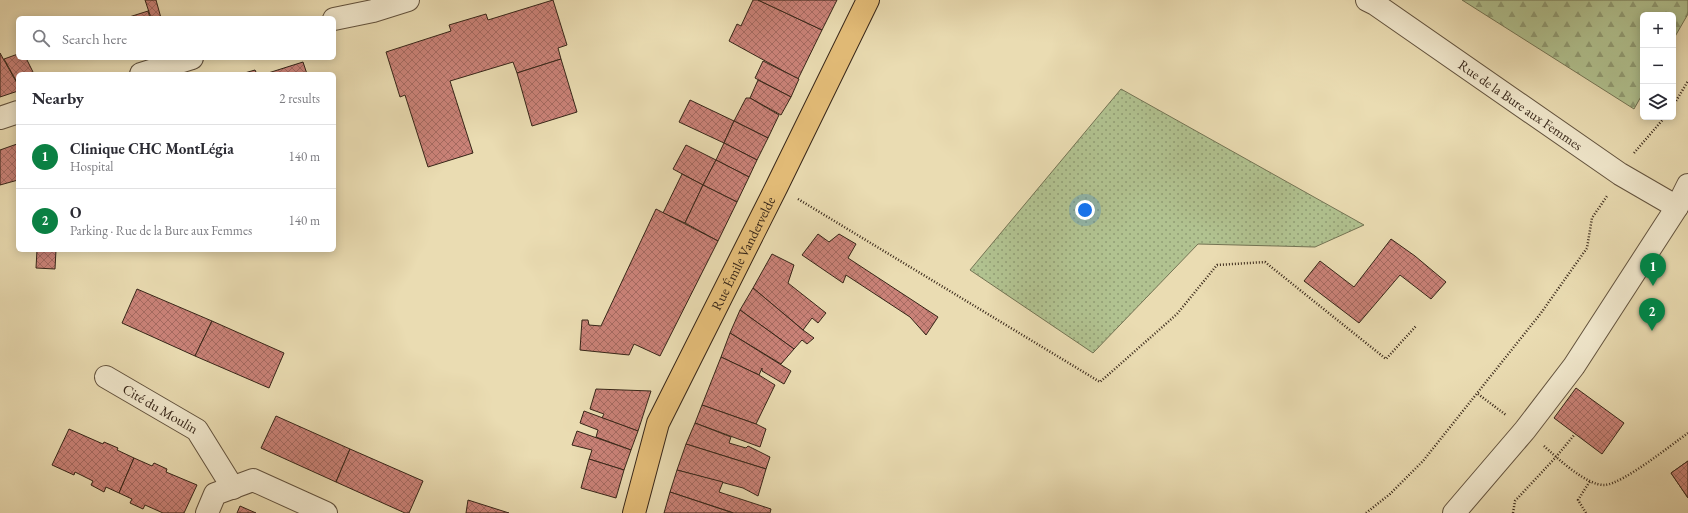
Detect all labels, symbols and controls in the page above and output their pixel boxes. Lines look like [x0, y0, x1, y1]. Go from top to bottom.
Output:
map controls [1640, 12, 1676, 120]
button: + [1640, 12, 1676, 48]
search box [16, 16, 336, 60]
icon: search [30, 27, 52, 49]
text: Search here [62, 29, 127, 48]
button: − [1640, 48, 1676, 84]
street label: Rue de la Bure aux Femmes [1455, 56, 1586, 155]
button: layers [1640, 84, 1676, 120]
text: Nearby [32, 87, 84, 109]
text: 2 results [279, 90, 320, 107]
text: Clinique CHC MontLégia [70, 139, 234, 158]
text: 1 [42, 148, 48, 165]
text: 140 m [289, 148, 320, 165]
text: Hospital [70, 158, 114, 175]
street label: Rue Émile Vandervelde [707, 193, 780, 313]
your location [1075, 200, 1095, 220]
text: O [70, 203, 81, 222]
text: 2 [42, 212, 48, 229]
text: 140 m [289, 212, 320, 229]
text: Parking · Rue de la Bure aux Femmes [70, 222, 252, 239]
pin: 1 [1640, 253, 1666, 286]
pin: 2 [1639, 298, 1665, 331]
street label: Cité du Moulin [120, 380, 202, 438]

